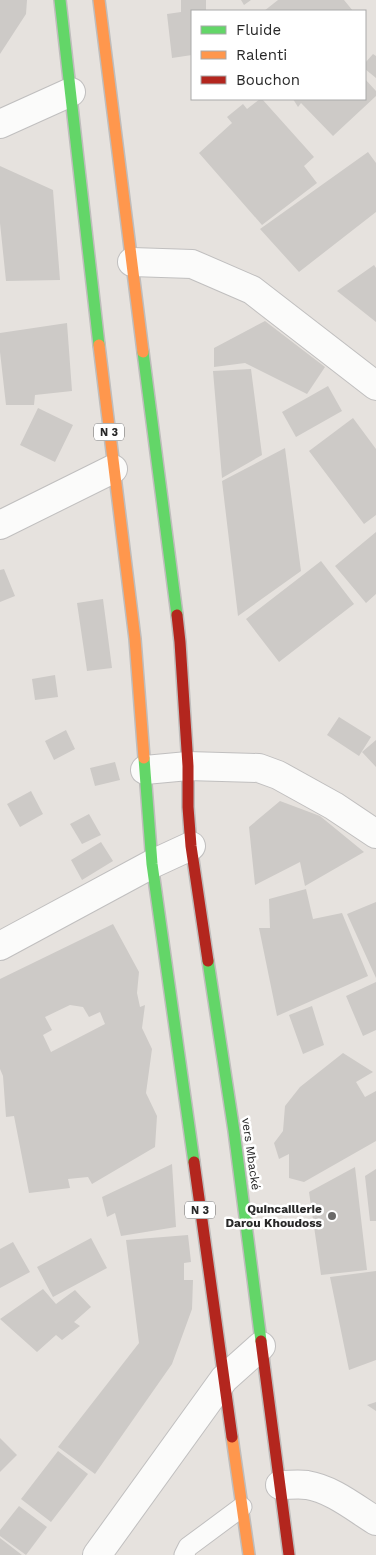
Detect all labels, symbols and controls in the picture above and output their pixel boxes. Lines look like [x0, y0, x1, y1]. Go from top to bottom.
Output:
legend [191, 10, 366, 100]
text: Fluide [236, 21, 281, 39]
text: Ralenti [236, 46, 287, 64]
text: Bouchon [236, 71, 300, 89]
road number: N 3 [94, 424, 124, 441]
street label: vers Mbacké [239, 1117, 263, 1191]
road number: N 3 [185, 1202, 215, 1218]
place label: Quincaillerie Darou Khoudoss [226, 1202, 323, 1230]
marker: Quincaillerie Darou Khoudoss [326, 1210, 338, 1222]

